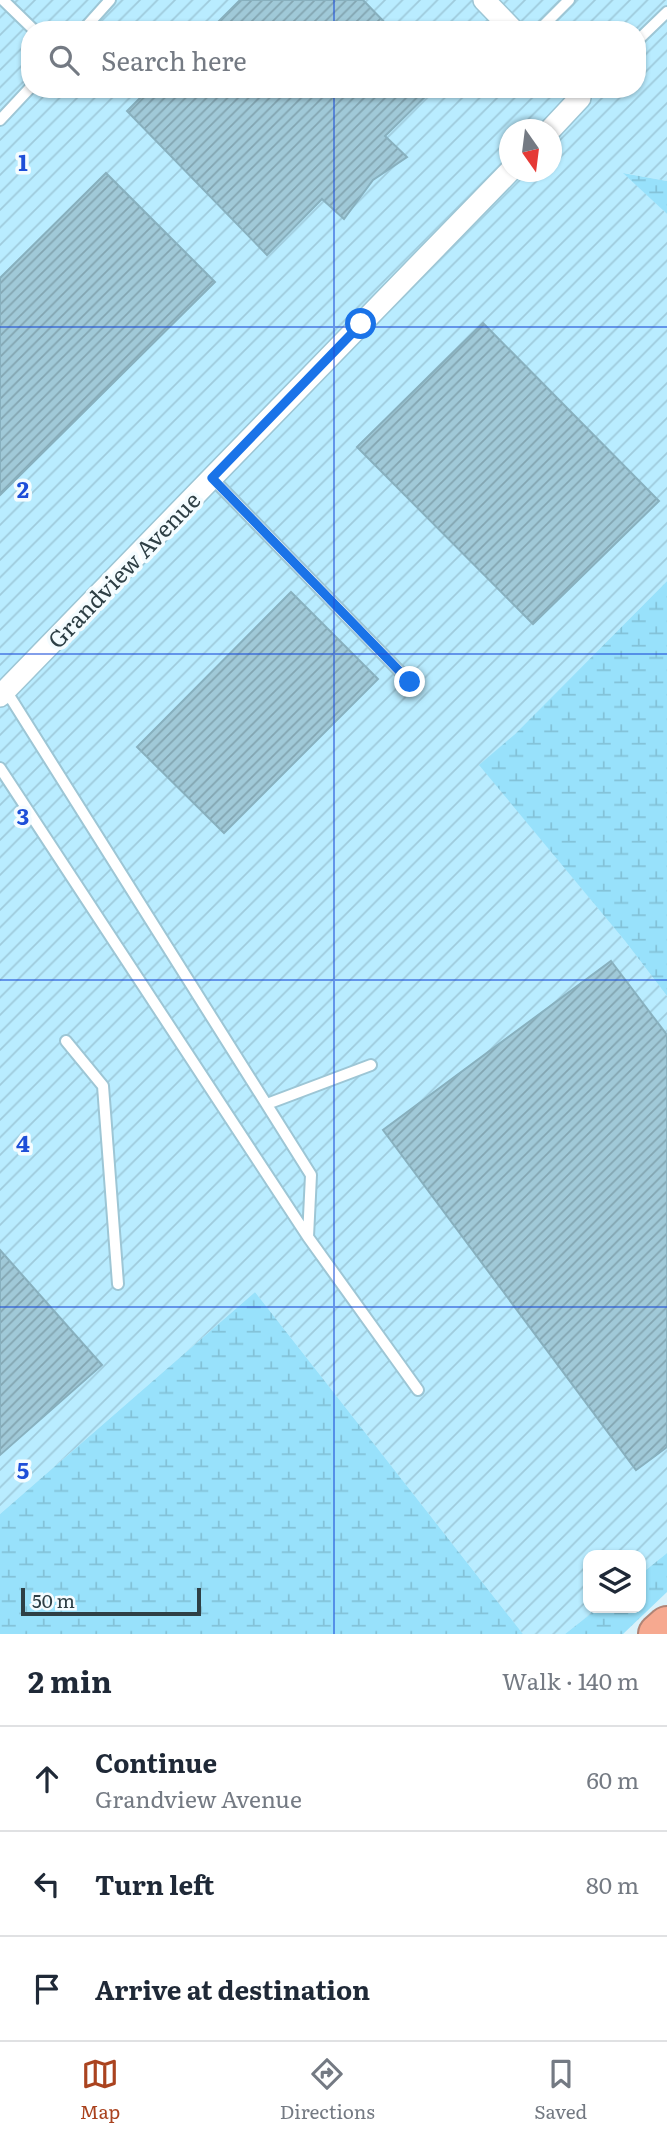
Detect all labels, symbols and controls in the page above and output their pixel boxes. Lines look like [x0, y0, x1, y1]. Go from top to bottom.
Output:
search box [21, 21, 646, 98]
text: Search here [101, 40, 247, 79]
icon: search [45, 41, 83, 79]
north arrow [499, 119, 562, 182]
text: 1 [18, 144, 28, 178]
route start [345, 308, 376, 339]
text: 2 [17, 471, 29, 505]
street label: Grandview Avenue [39, 483, 207, 655]
route end [394, 666, 425, 697]
text: 3 [17, 798, 29, 832]
text: 4 [16, 1125, 30, 1159]
text: 5 [17, 1452, 29, 1486]
map controls [583, 1550, 646, 1613]
button: layers [583, 1550, 646, 1613]
scale bar [21, 1585, 201, 1617]
text: 50 m [32, 1586, 75, 1614]
text: 2 min [28, 1658, 112, 1702]
text: Walk · 140 m [502, 1663, 639, 1697]
text: Continue [95, 1742, 217, 1781]
icon: ahead [28, 1760, 66, 1798]
text: 60 m [586, 1762, 639, 1796]
text: Grandview Avenue [95, 1781, 302, 1815]
text: Turn left [95, 1864, 214, 1903]
icon: left [28, 1865, 66, 1903]
text: 80 m [586, 1867, 639, 1901]
text: Arrive at destination [95, 1969, 370, 2008]
icon: arrive [28, 1970, 66, 2008]
tab: Map [80, 2055, 120, 2125]
tab: Directions [280, 2055, 375, 2125]
tab: Saved [534, 2055, 587, 2125]

